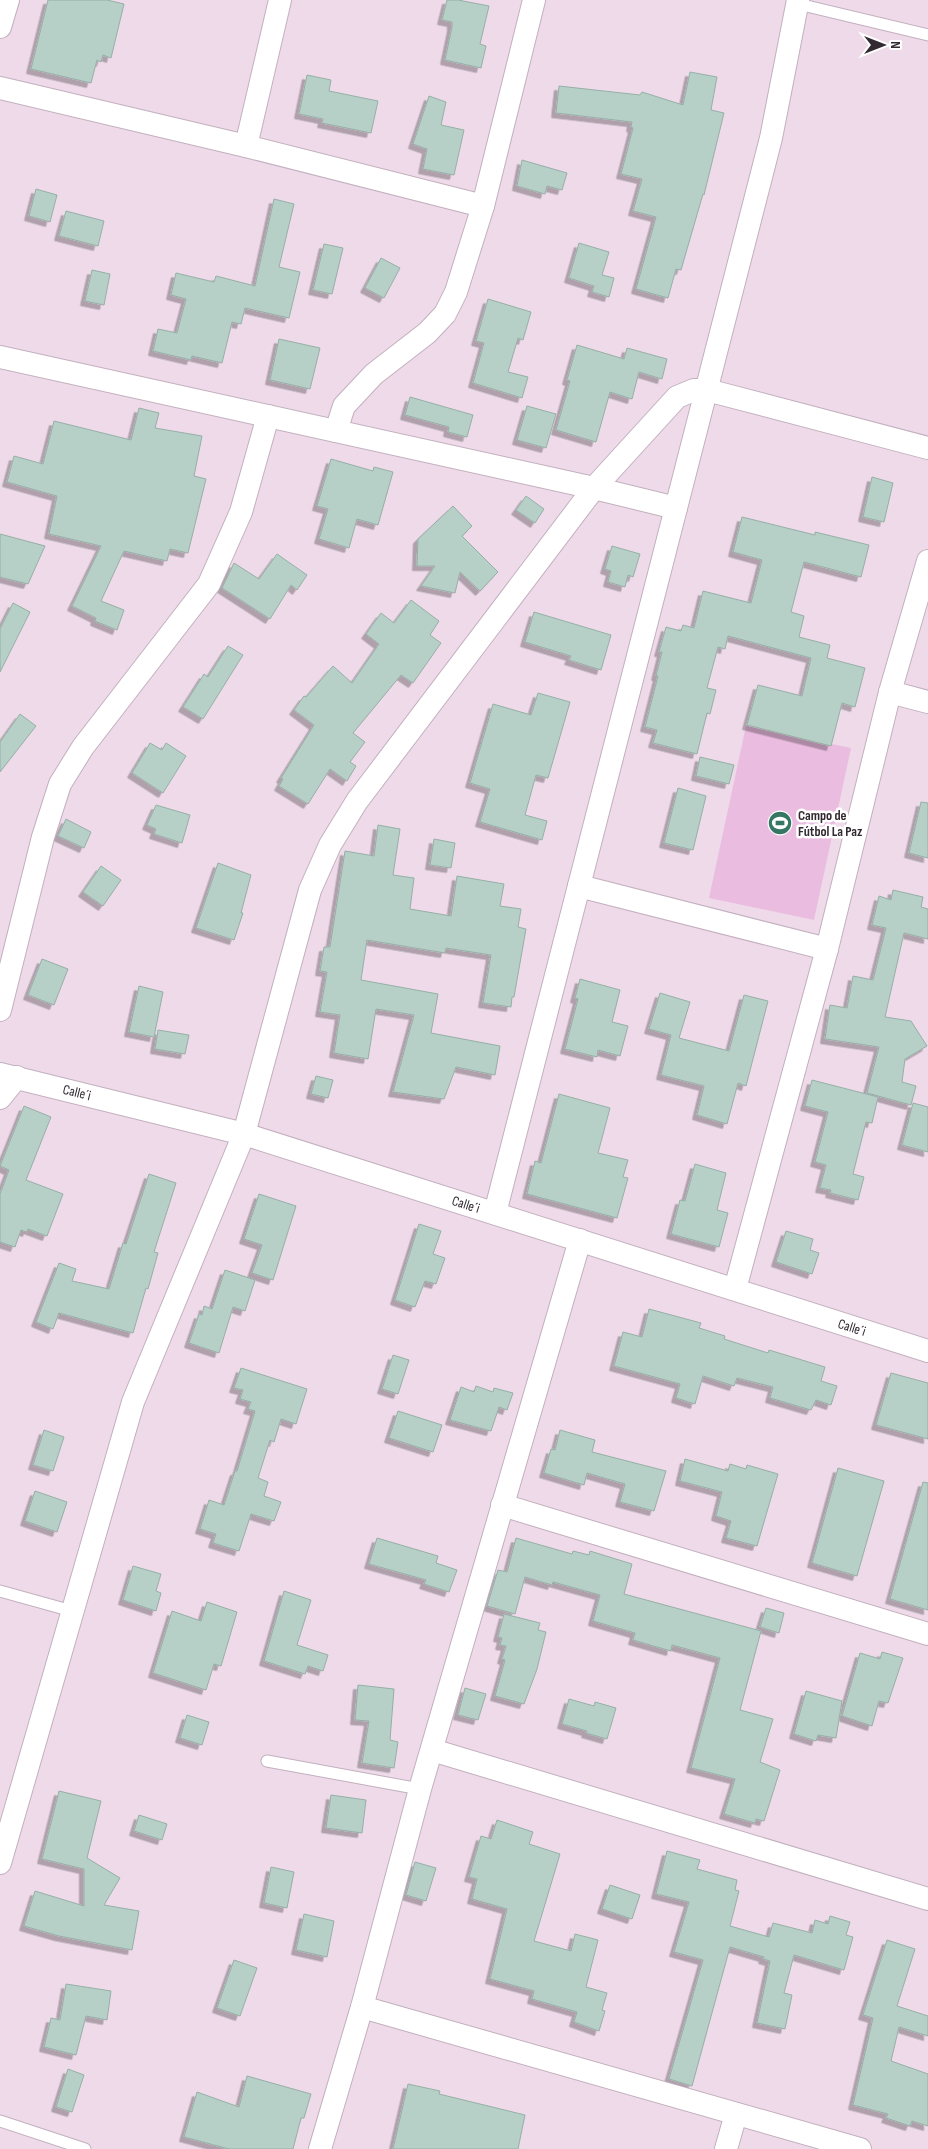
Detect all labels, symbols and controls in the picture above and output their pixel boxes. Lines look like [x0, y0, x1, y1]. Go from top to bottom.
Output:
north arrow [858, 20, 908, 70]
text: N [887, 41, 904, 49]
place label: Campo de Fútbol La Paz [798, 807, 863, 840]
sports icon: Campo de Fútbol La Paz [767, 810, 793, 836]
street label: Calle´i [61, 1081, 93, 1104]
street label: Calle´i [450, 1192, 482, 1217]
street label: Calle´i [836, 1315, 868, 1340]

